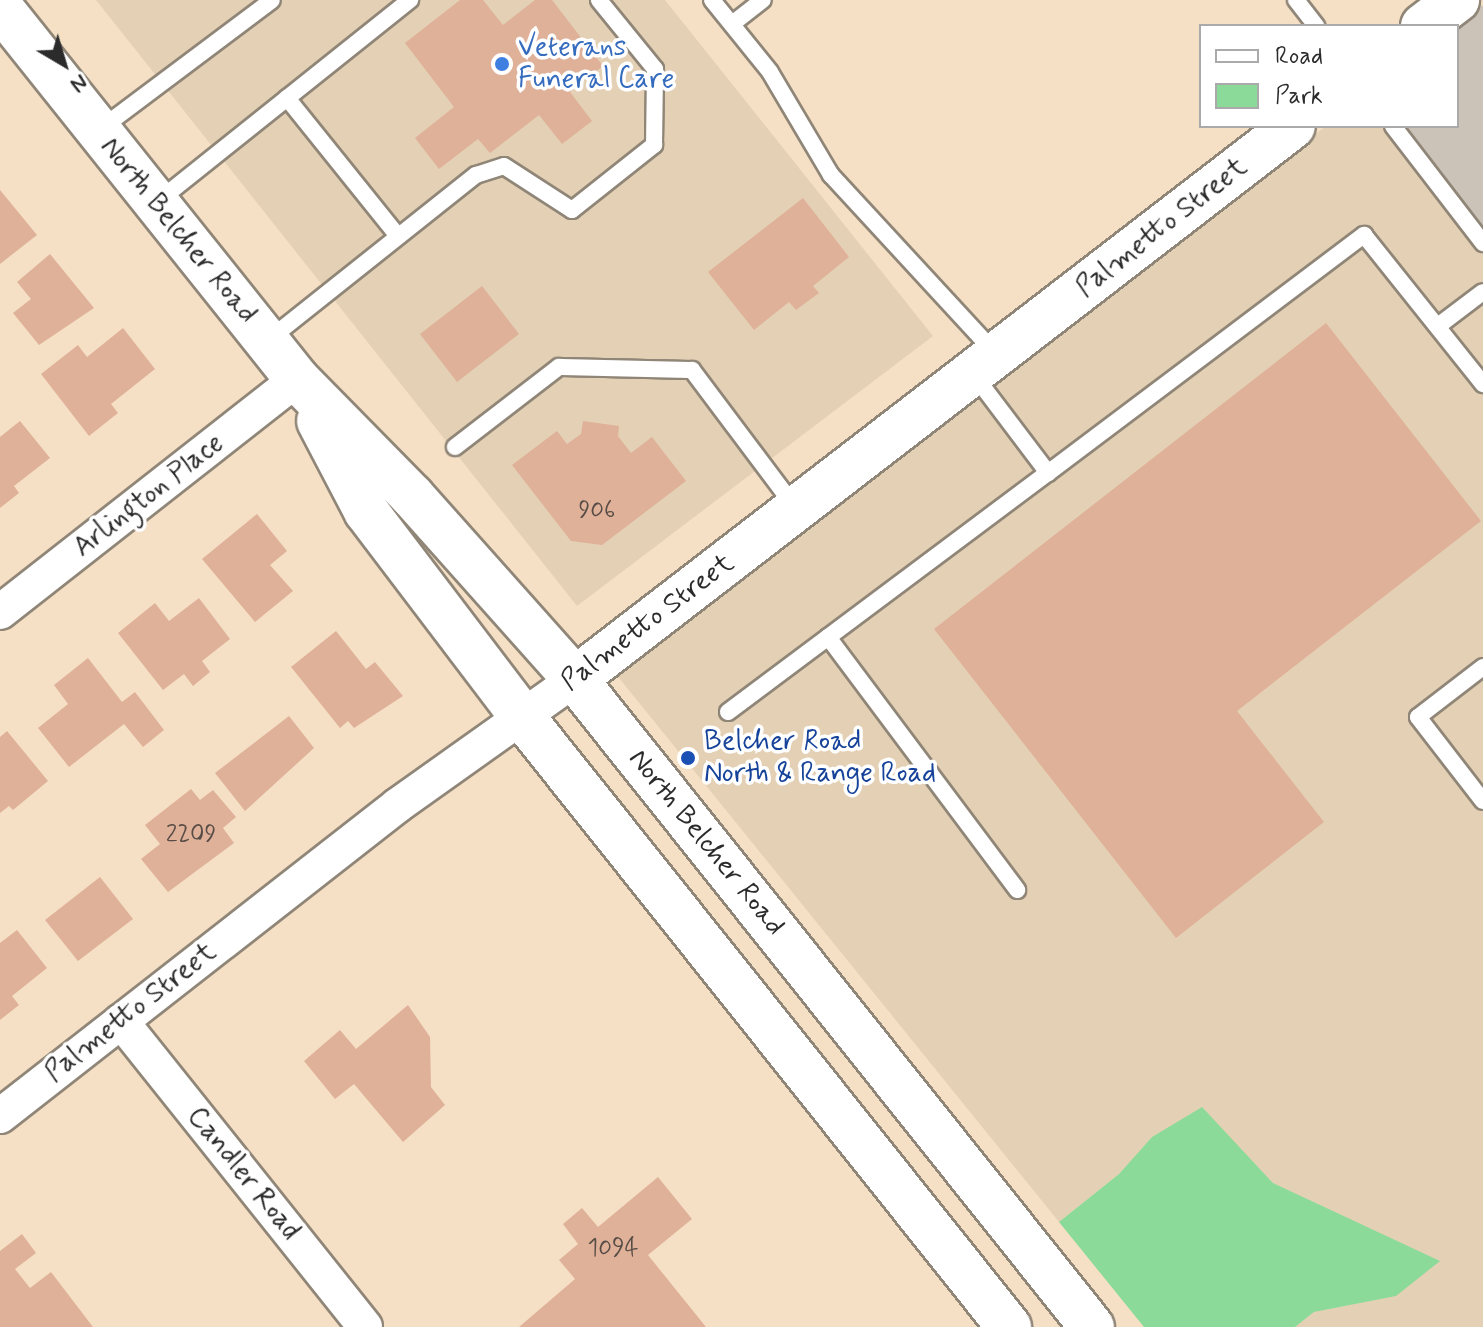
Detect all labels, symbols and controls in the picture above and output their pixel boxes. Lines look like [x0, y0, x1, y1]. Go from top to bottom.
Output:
north arrow [24, 24, 104, 104]
legend [1199, 24, 1459, 128]
place label: Veterans Funeral Care [518, 31, 677, 97]
text: Road [1275, 41, 1323, 72]
marker: Veterans Funeral Care [493, 55, 511, 73]
text: N [64, 67, 93, 98]
text: Park [1275, 81, 1323, 112]
street label: North Belcher Road [93, 132, 263, 330]
street label: Palmetto Street [1070, 151, 1254, 305]
street label: Arlington Place [67, 427, 231, 565]
house number: 906 [579, 497, 615, 525]
street label: Palmetto Street [555, 547, 741, 699]
place label: Belcher Road North & Range Road [704, 725, 936, 791]
street label: North Belcher Road [621, 744, 791, 942]
marker: Belcher Road North & Range Road [679, 749, 697, 767]
house number: 2209 [166, 821, 216, 849]
street label: Palmetto Street [39, 936, 223, 1090]
street label: Candler Road [180, 1101, 306, 1247]
house number: 1094 [587, 1235, 639, 1263]

